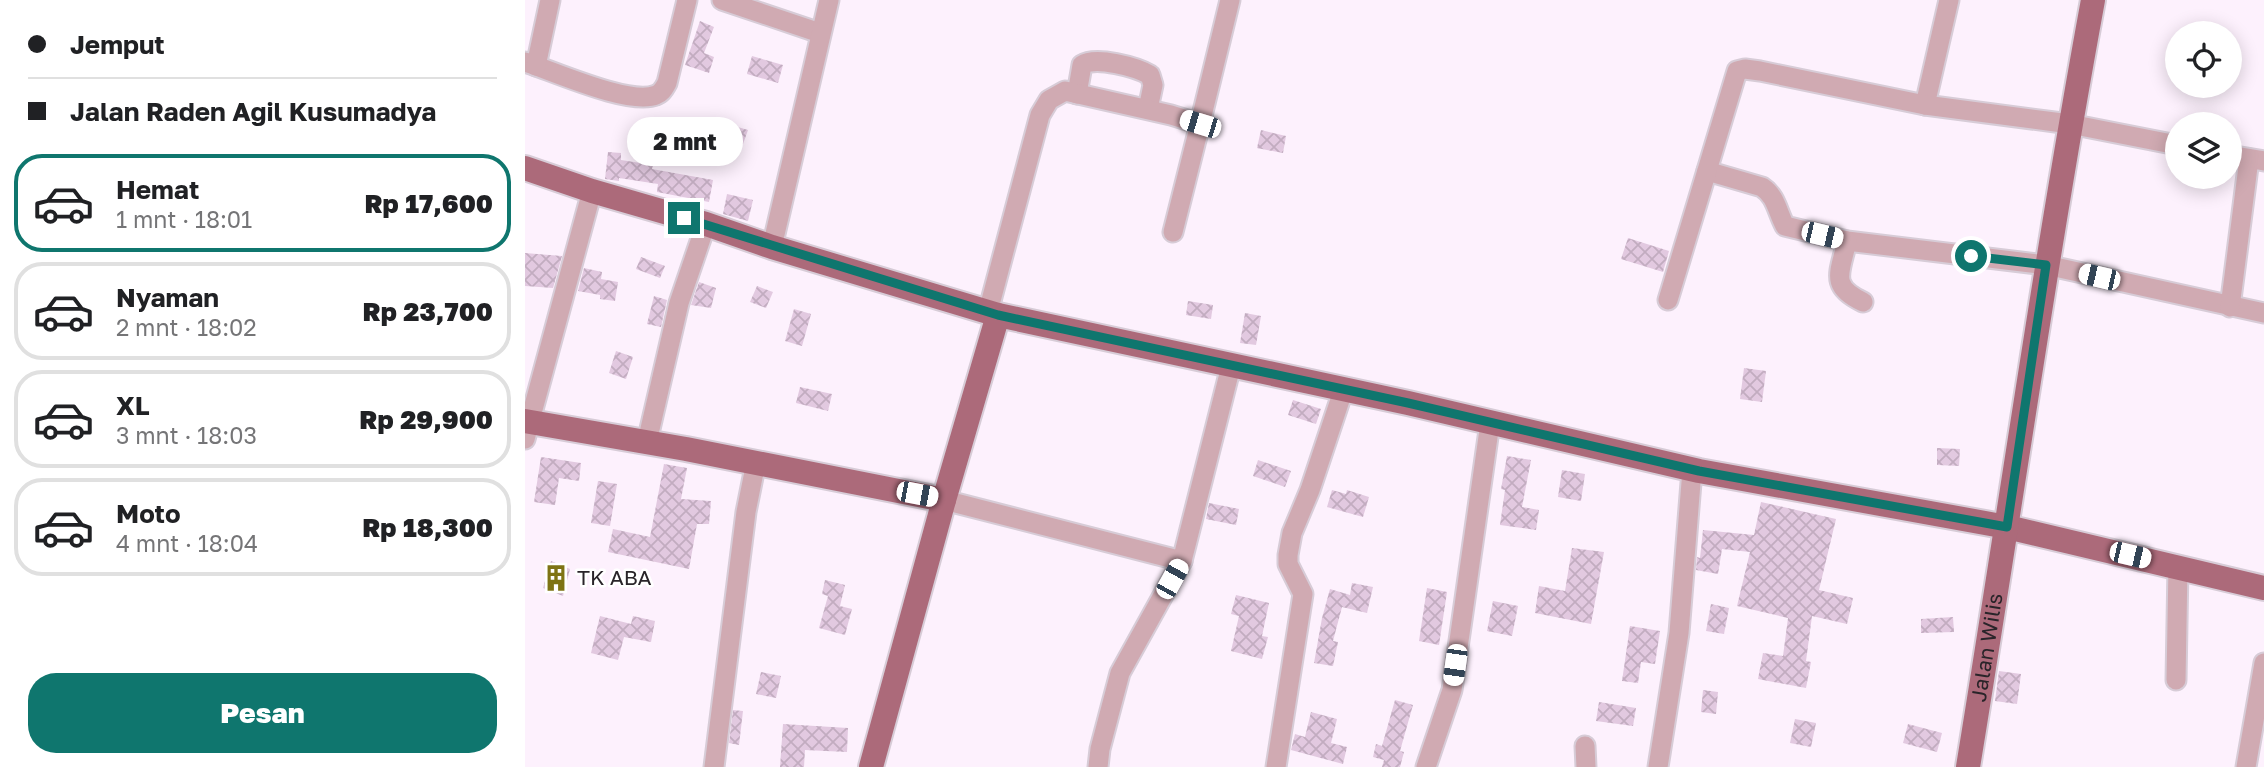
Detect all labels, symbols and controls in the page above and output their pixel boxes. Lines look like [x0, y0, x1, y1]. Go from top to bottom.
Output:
map controls [2165, 21, 2242, 189]
button: locate [2165, 21, 2242, 98]
text: Jemput [70, 29, 165, 60]
text: Jalan Raden Agil Kusumadya [70, 96, 436, 127]
car [1177, 108, 1224, 140]
button: layers [2165, 112, 2242, 189]
callout: 2 mnt [626, 116, 742, 166]
text: 2 mnt [653, 127, 717, 155]
icon: car [32, 172, 95, 235]
text: Hemat [116, 174, 199, 205]
text: Rp 17,600 [364, 188, 493, 219]
route end [668, 202, 700, 234]
text: 1 mnt · 18:01 [116, 205, 252, 233]
car [1800, 220, 1845, 250]
route start [1955, 240, 1987, 272]
car [2077, 262, 2122, 292]
icon: car [32, 280, 95, 343]
text: Nyaman [116, 282, 219, 313]
text: Rp 23,700 [363, 296, 493, 327]
text: 2 mnt · 18:02 [116, 313, 257, 341]
icon: car [32, 388, 95, 451]
text: XL [116, 390, 150, 421]
text: Rp 29,900 [359, 404, 493, 435]
text: 3 mnt · 18:03 [116, 421, 257, 449]
car [895, 480, 940, 508]
icon: car [32, 496, 95, 559]
text: Moto [116, 498, 181, 529]
text: Rp 18,300 [362, 512, 493, 543]
text: 4 mnt · 18:04 [116, 529, 258, 557]
car [2108, 540, 2153, 570]
car [1153, 556, 1192, 602]
building icon: TK ABA [541, 563, 571, 593]
place label: TK ABA [577, 564, 652, 590]
street label: Jalan Wilis [1965, 591, 2008, 704]
car [1442, 643, 1469, 687]
button: Pesan [28, 673, 497, 753]

